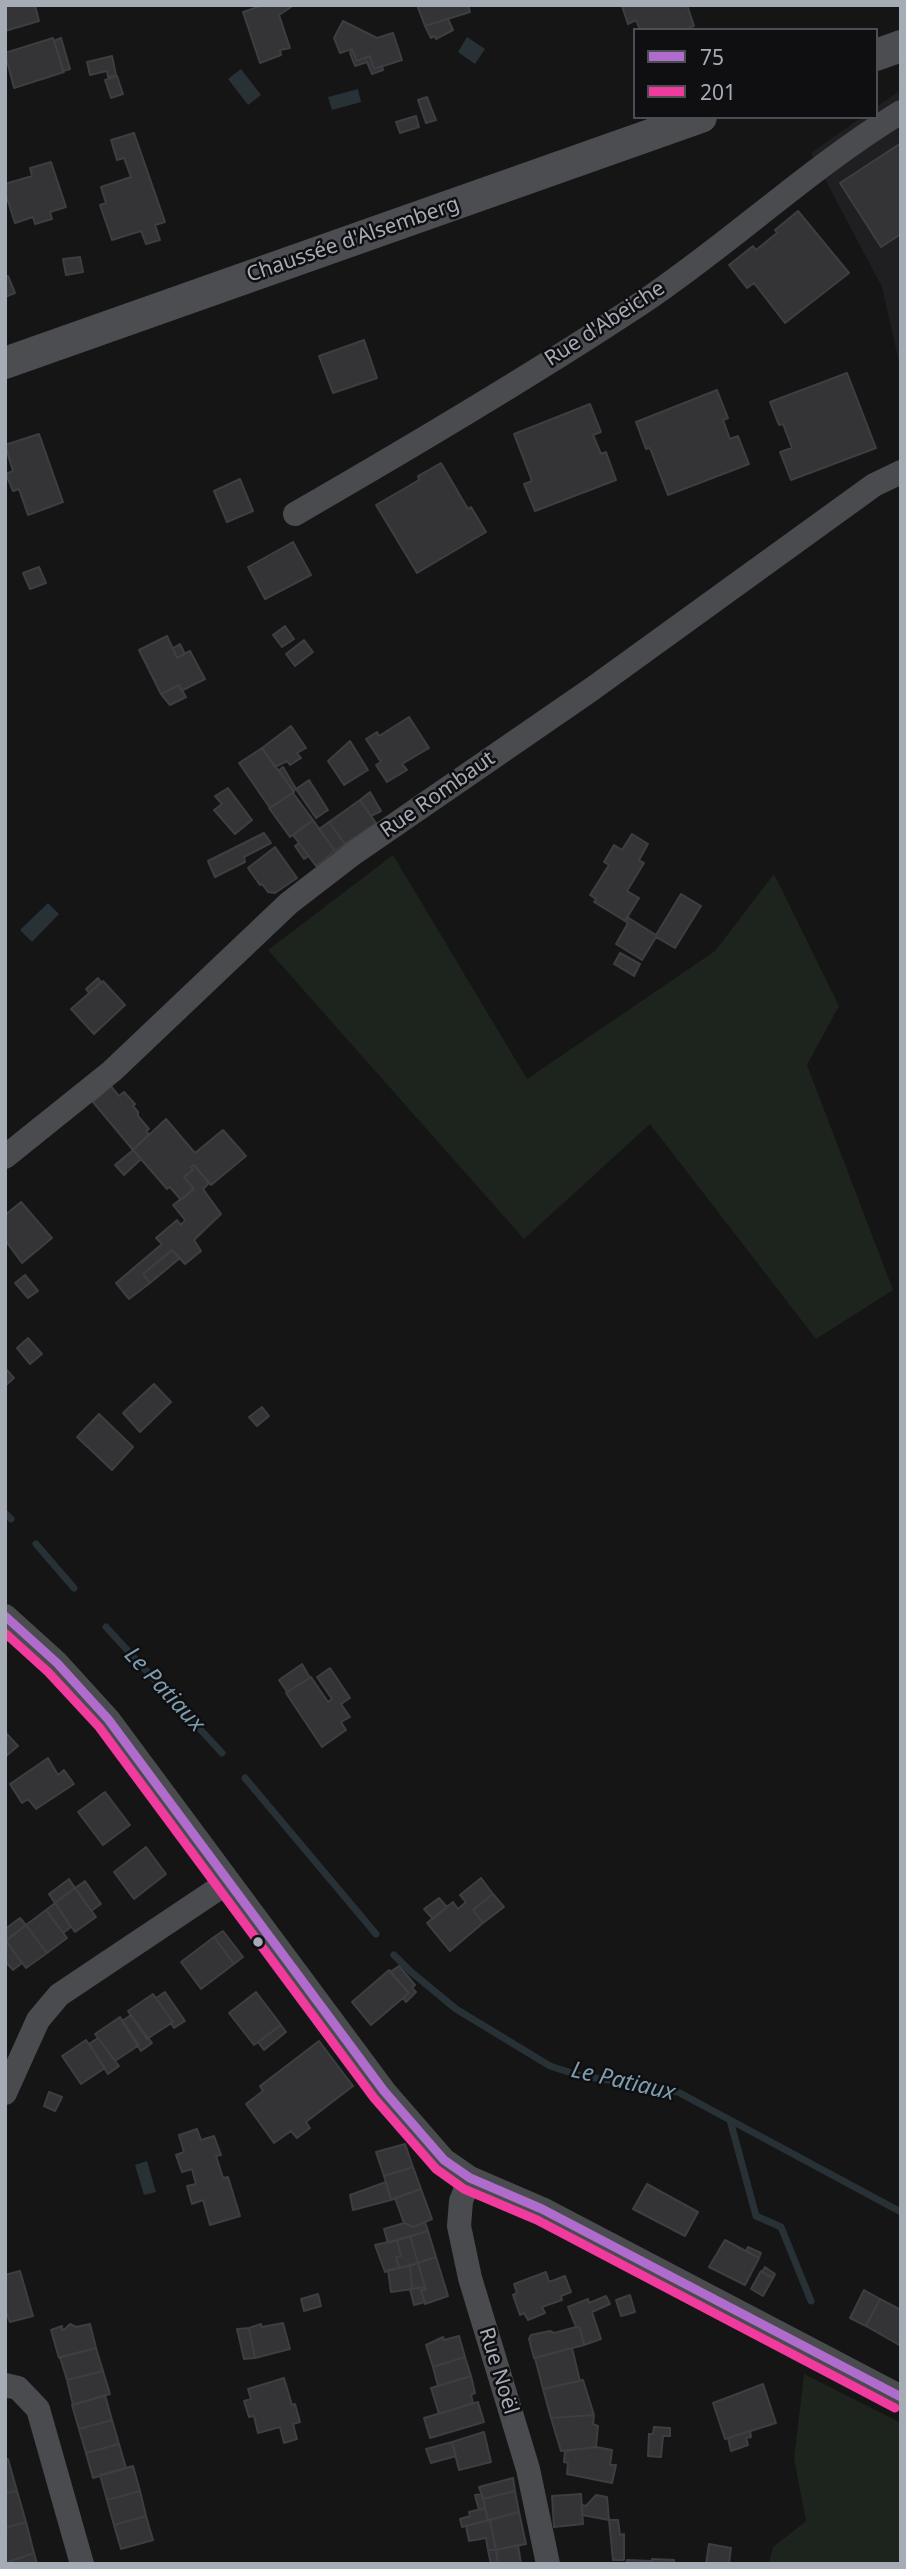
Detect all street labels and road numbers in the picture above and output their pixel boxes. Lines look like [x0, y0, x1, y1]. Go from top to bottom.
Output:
street label: Chaussée d'Alsemberg [243, 192, 463, 288]
street label: Rue d'Abeiche [540, 276, 670, 372]
street label: Rue Rombaut [376, 746, 500, 844]
street label: Rue Noël [473, 2325, 523, 2417]

